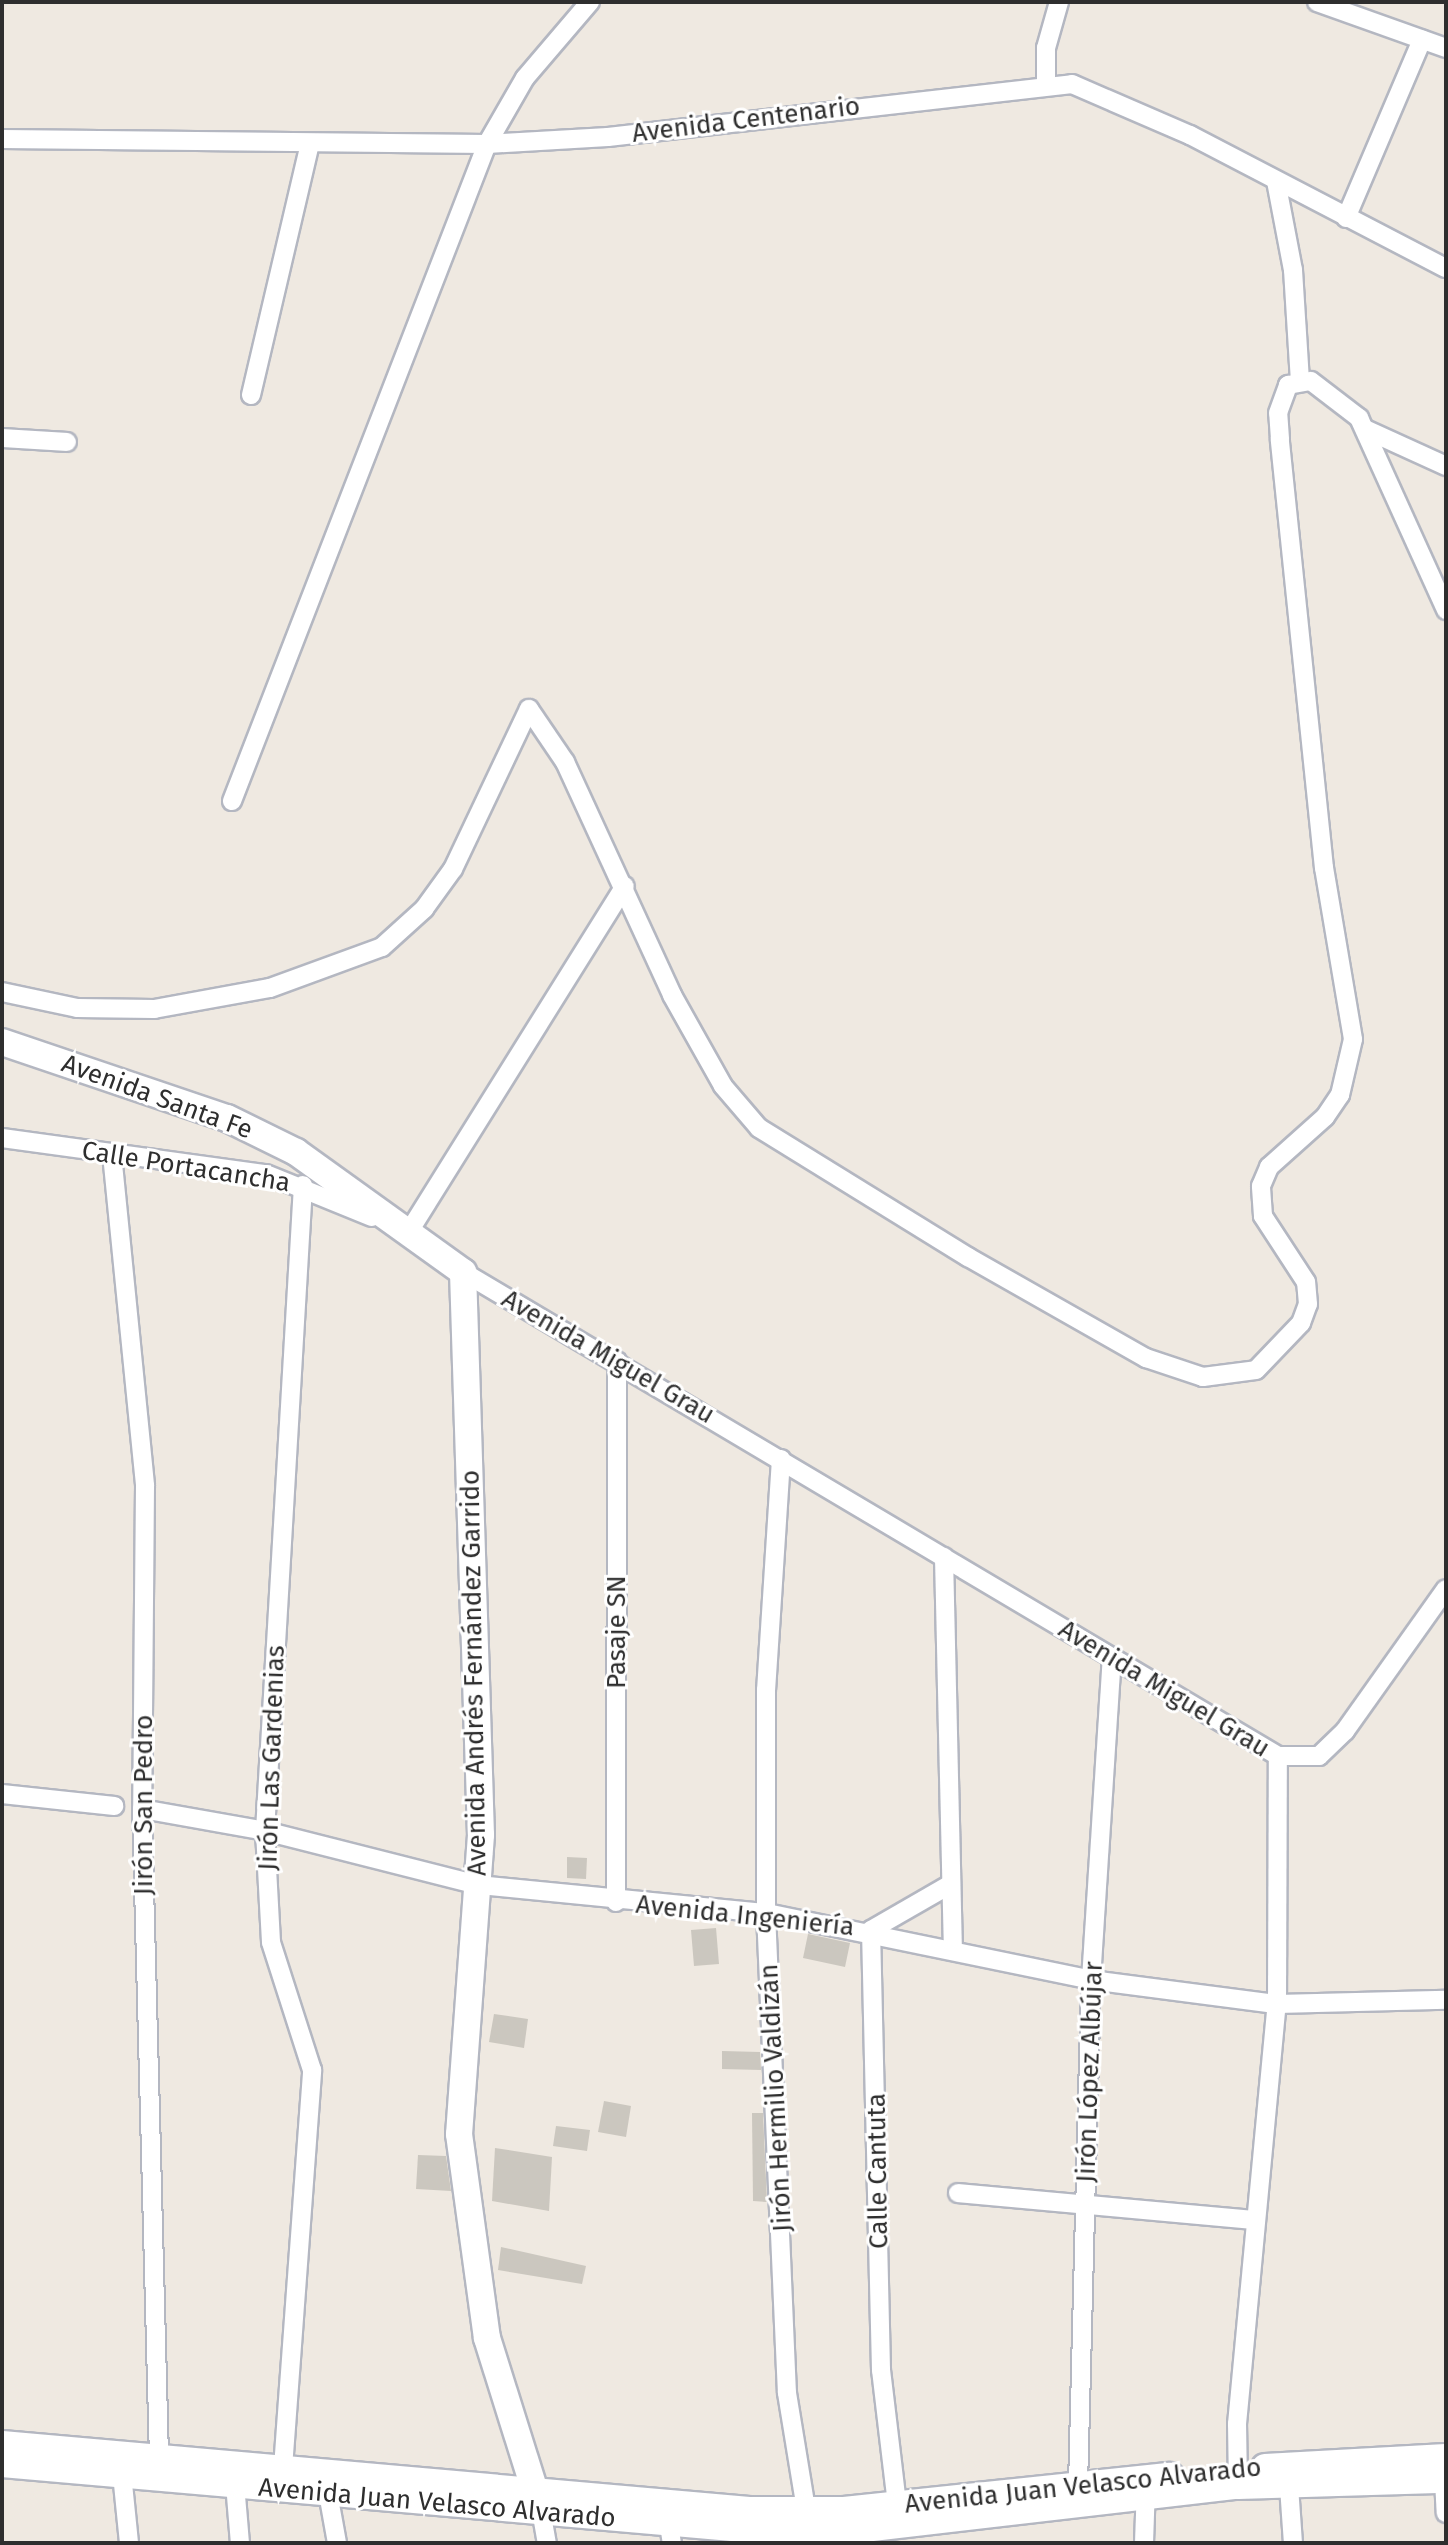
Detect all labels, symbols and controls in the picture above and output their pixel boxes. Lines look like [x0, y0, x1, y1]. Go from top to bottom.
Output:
street label: Avenida Centenario [630, 91, 862, 149]
street label: Avenida Santa Fe [57, 1048, 257, 1146]
street label: Calle Portacancha [80, 1135, 292, 1199]
street label: Avenida Miguel Grau [496, 1283, 720, 1431]
street label: Avenida Andrés Fernández Garrido [455, 1470, 493, 1876]
street label: Pasaje SN [601, 1575, 633, 1689]
street label: Avenida Miguel Grau [1053, 1614, 1275, 1764]
street label: Jirón Las Gardenias [252, 1645, 292, 1871]
street label: Jirón San Pedro [128, 1715, 160, 1895]
street label: Avenida Ingeniería [634, 1889, 856, 1943]
street label: Jirón López Albújar [1071, 1961, 1109, 2183]
street label: Jirón Hermilio Valdizán [753, 1963, 799, 2233]
street label: Calle Cantuta [861, 2093, 895, 2249]
street label: Avenida Juan Velasco Alvarado [903, 2452, 1263, 2520]
street label: Avenida Juan Velasco Alvarado [257, 2472, 617, 2534]

